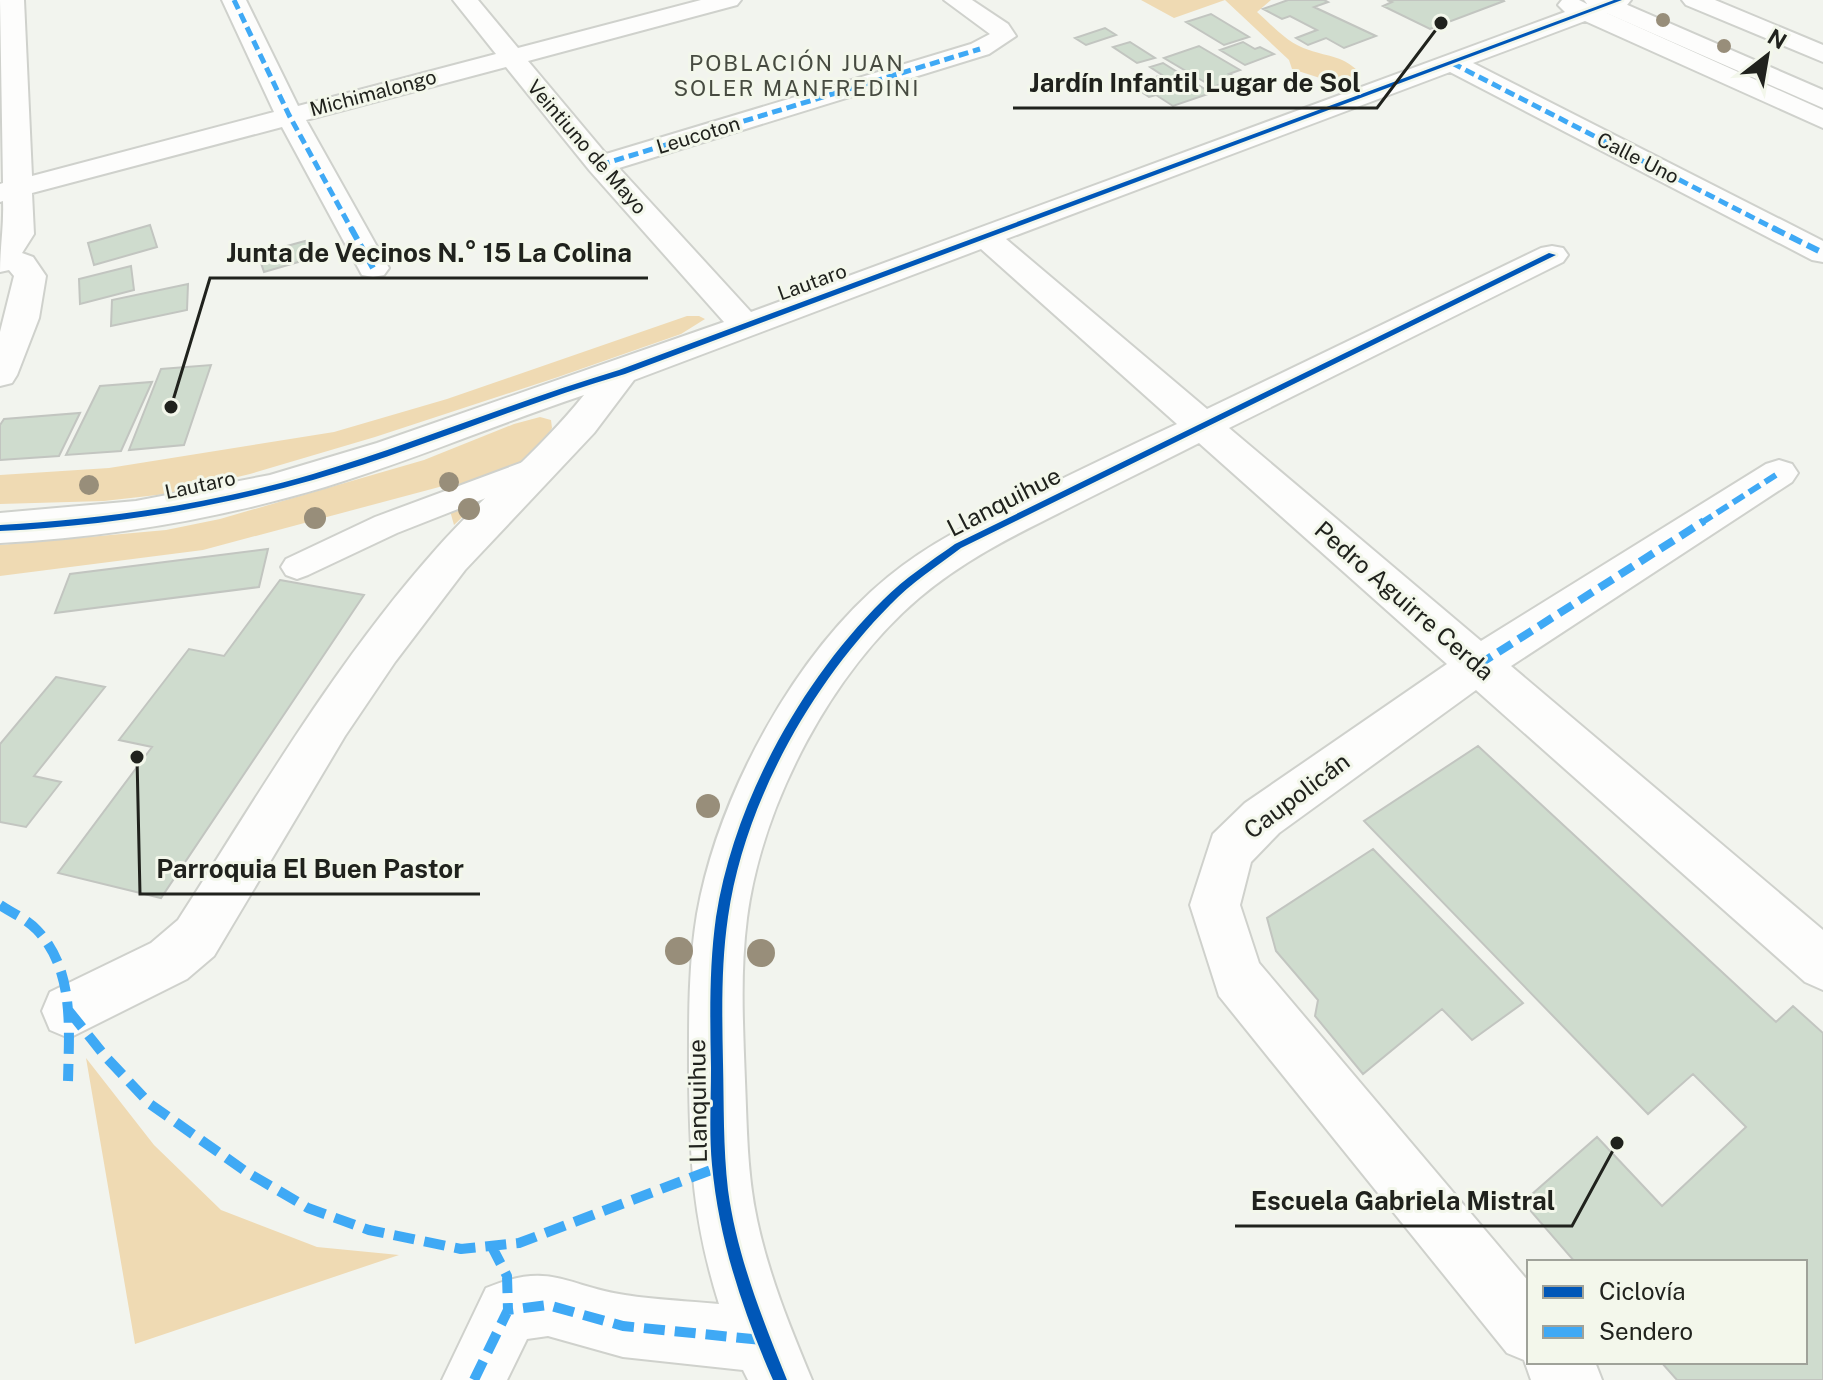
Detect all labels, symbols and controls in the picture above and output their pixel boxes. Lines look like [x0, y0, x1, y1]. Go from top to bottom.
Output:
north arrow [1727, 16, 1807, 96]
text: N [1763, 23, 1791, 54]
district label: POBLACIÓN JUAN SOLER MANFREDINI [673, 49, 921, 101]
callout: Jardín Infantil Lugar de Sol [1013, 58, 1377, 108]
street label: Michimalongo [307, 65, 439, 121]
text: Jardín Infantil Lugar de Sol [1029, 67, 1361, 98]
street label: Veintiuno de Mayo [522, 75, 652, 219]
street label: Leucoton [653, 111, 743, 159]
street label: Calle Uno [1593, 127, 1683, 189]
callout: Junta de Vecinos N.° 15 La Colina [210, 228, 648, 278]
text: Junta de Vecinos N.° 15 La Colina [226, 237, 632, 268]
street label: Lautaro [774, 258, 850, 306]
street label: Llanquihue [942, 460, 1065, 542]
street label: Lautaro [162, 466, 238, 504]
street label: Pedro Aguirre Cerda [1310, 515, 1500, 686]
street label: Caupolicán [1238, 747, 1355, 844]
callout: Parroquia El Buen Pastor [140, 844, 480, 894]
text: Parroquia El Buen Pastor [156, 853, 464, 884]
street label: Llanquihue [682, 1039, 712, 1163]
callout: Escuela Gabriela Mistral [1235, 1176, 1572, 1226]
text: Escuela Gabriela Mistral [1251, 1185, 1555, 1216]
legend [1527, 1260, 1807, 1364]
text: Ciclovía [1599, 1277, 1686, 1305]
text: Sendero [1599, 1317, 1693, 1345]

